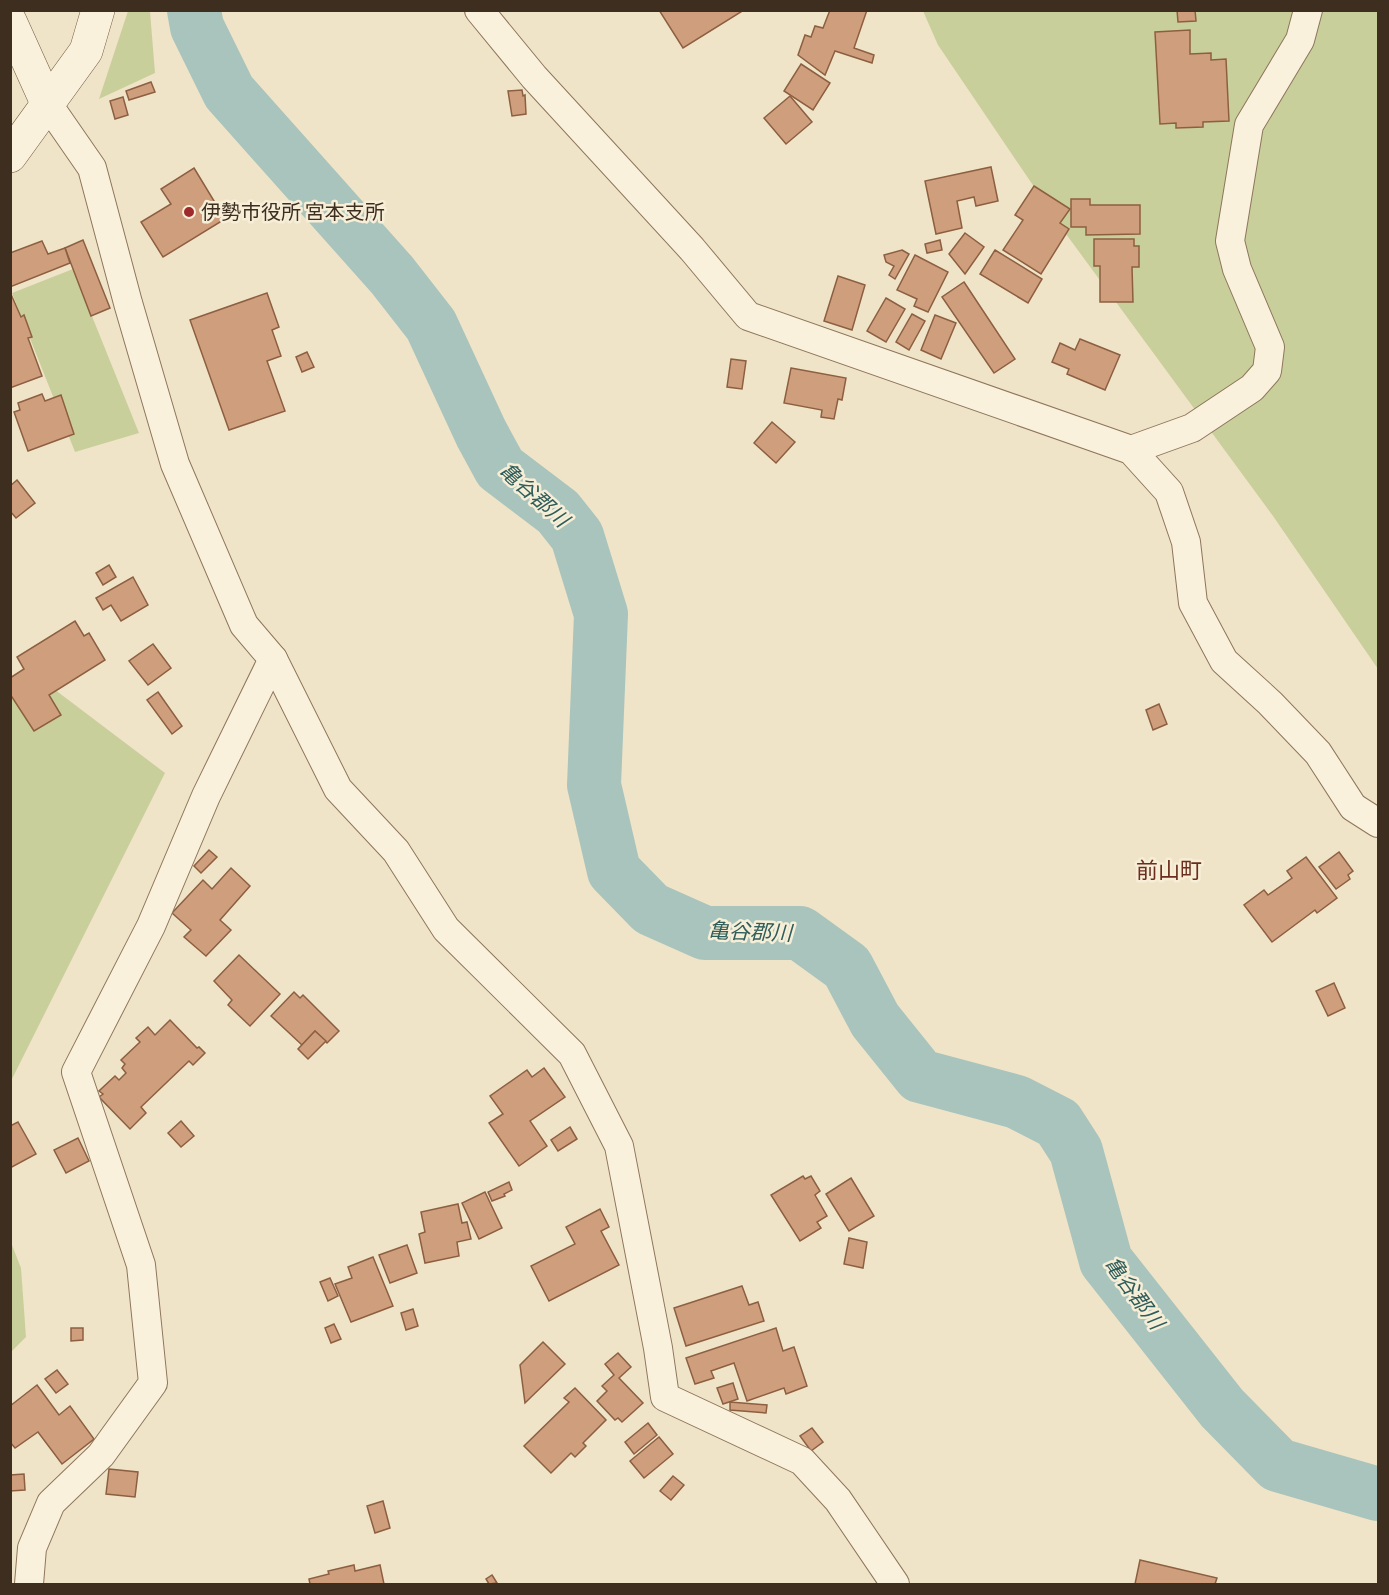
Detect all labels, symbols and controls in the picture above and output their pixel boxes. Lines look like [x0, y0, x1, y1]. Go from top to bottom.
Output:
place label: 伊勢市役所 宮本支所 [201, 201, 385, 223]
marker: 伊勢市役所 宮本支所 [182, 205, 196, 219]
water label: 亀谷郡川 [495, 458, 575, 533]
district label: 前山町 [1136, 858, 1202, 883]
water label: 亀谷郡川 [708, 919, 794, 946]
water label: 亀谷郡川 [1100, 1252, 1170, 1336]

